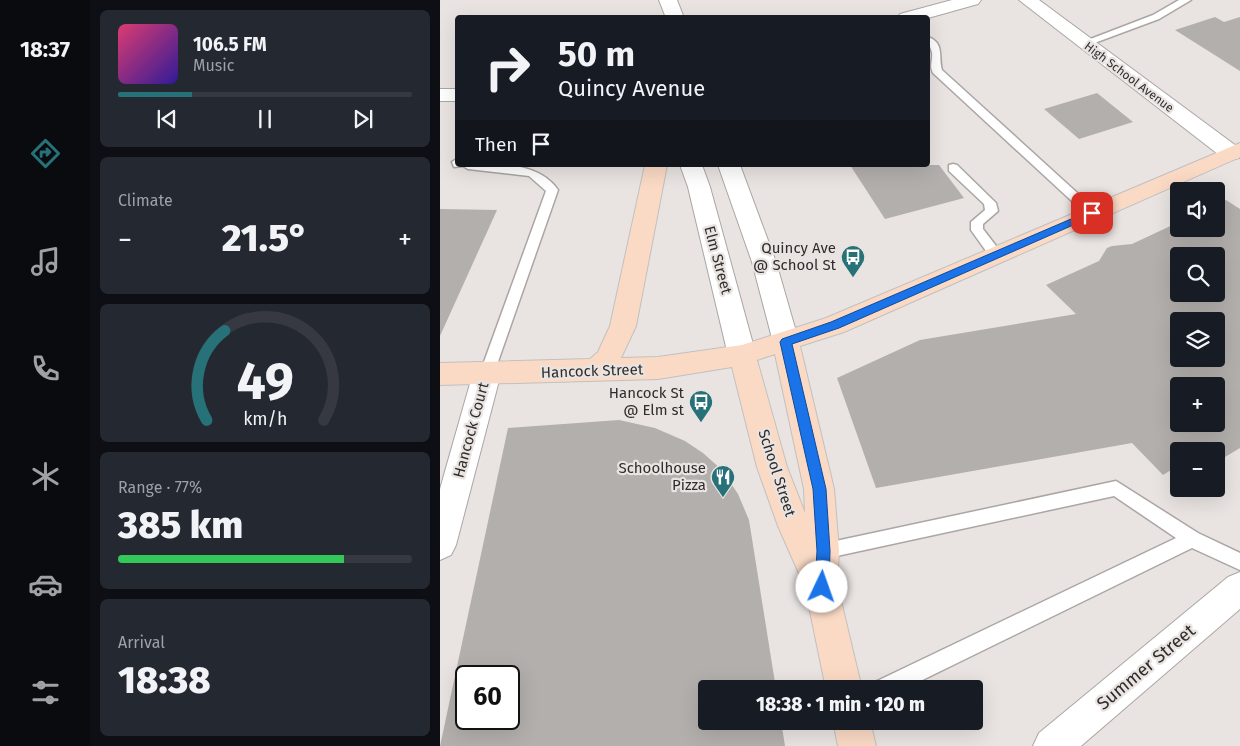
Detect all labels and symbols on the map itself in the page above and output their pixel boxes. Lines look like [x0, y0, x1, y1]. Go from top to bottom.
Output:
street label: High School Avenue [1082, 39, 1176, 115]
pin [1071, 192, 1113, 234]
street label: Elm Street [700, 224, 736, 297]
place label: Quincy Ave @ School St [753, 239, 837, 274]
bus stop icon: Quincy Ave @ School St [840, 244, 866, 278]
street label: Hancock Street [541, 360, 644, 382]
street label: Hancock Court [450, 380, 493, 480]
place label: Hancock St @ Elm st [609, 384, 685, 419]
bus stop icon: Hancock St @ Elm st [688, 389, 714, 423]
street label: School Street [754, 427, 800, 519]
place label: Schoolhouse Pizza [618, 459, 706, 494]
restaurant icon: Schoolhouse Pizza [710, 464, 736, 498]
position arrow [795, 560, 847, 612]
street label: Summer Street [1092, 619, 1200, 714]
speed limit sign: 60 [455, 665, 520, 730]

